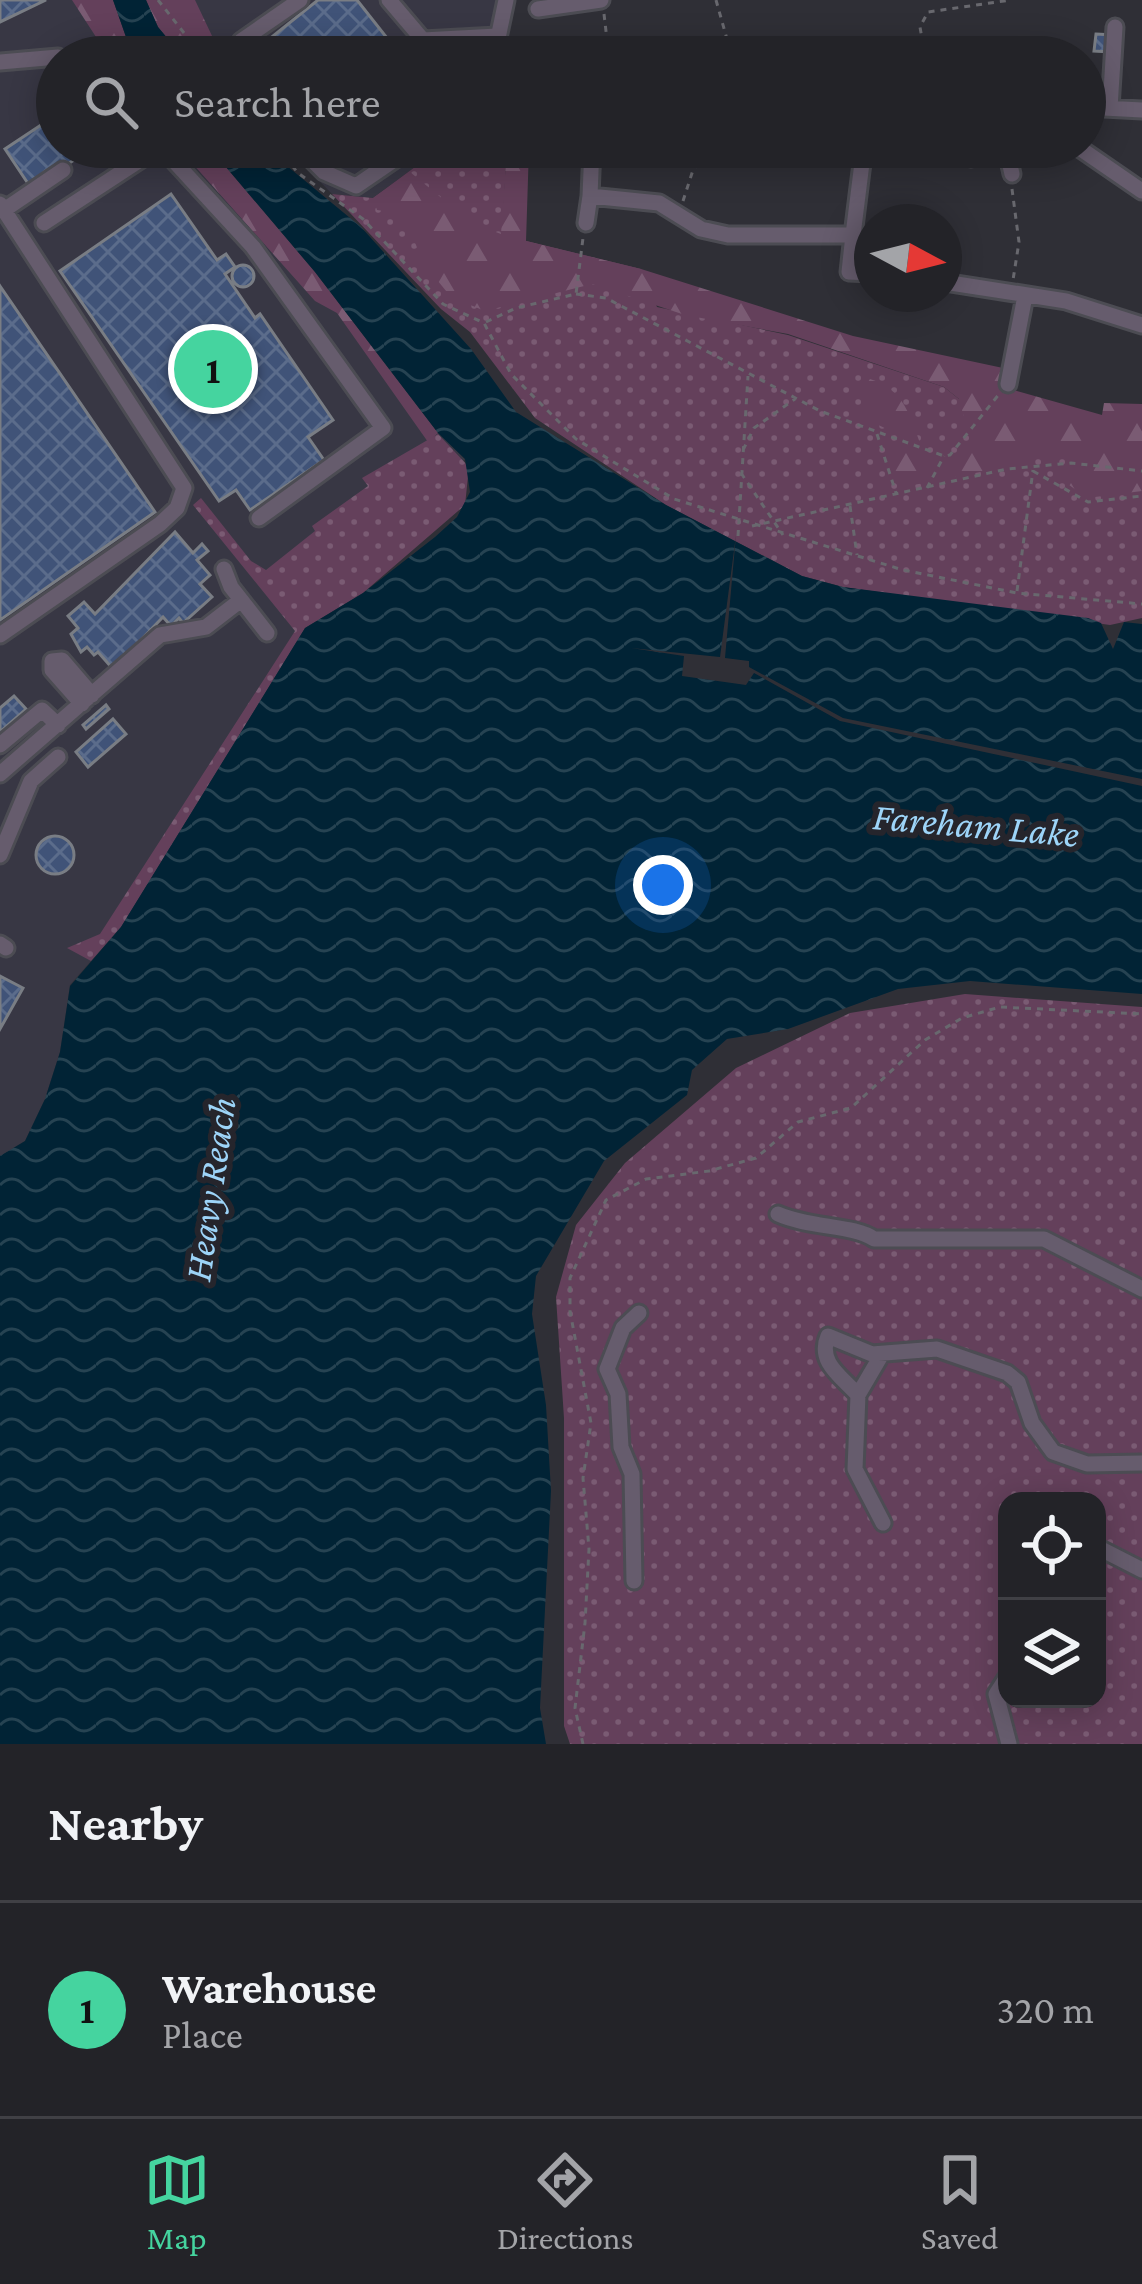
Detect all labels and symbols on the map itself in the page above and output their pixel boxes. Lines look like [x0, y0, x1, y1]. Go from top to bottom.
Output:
north arrow [854, 204, 962, 312]
pin: 1 [174, 324, 252, 414]
water label: Fareham Lake [871, 794, 1081, 855]
your location [633, 855, 693, 915]
water label: Heavy Reach [175, 1094, 245, 1284]

